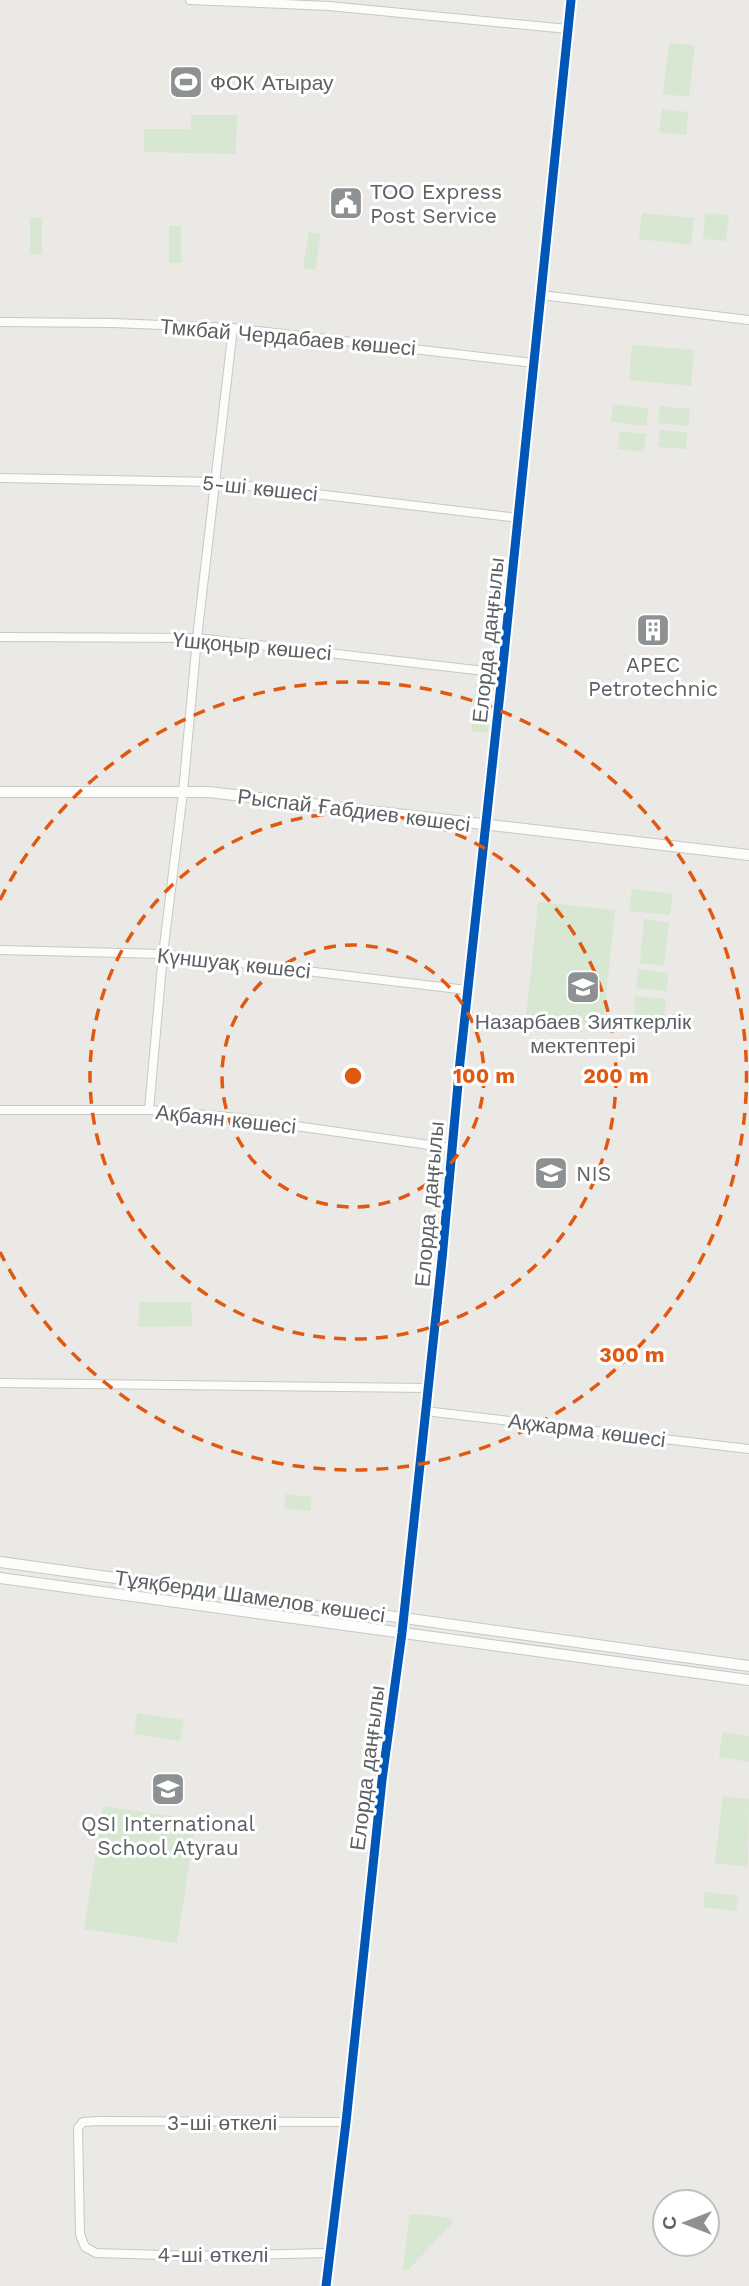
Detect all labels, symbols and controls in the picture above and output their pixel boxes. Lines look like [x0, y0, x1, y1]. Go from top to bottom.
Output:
sports icon: ФОК Атырау [167, 63, 205, 101]
place label: ФОК Атырау [210, 70, 334, 95]
place label: ТОО Express Post Service [370, 179, 502, 228]
public building icon: ТОО Express Post Service [327, 184, 365, 222]
street label: Тмкбай Чердабаев көшесі [159, 313, 417, 361]
street label: 5-ші көшесі [201, 469, 319, 507]
street label: Елорда даңғылы [467, 556, 509, 724]
building icon: APEC Petrotechnic [634, 611, 672, 649]
street label: Үшқоңыр көшесі [171, 627, 333, 665]
place label: APEC Petrotechnic [588, 652, 718, 701]
street label: Рыспай Ғабдиев көшесі [236, 783, 472, 837]
street label: Күншуақ көшесі [156, 943, 312, 983]
school or university icon: Назарбаев Зияткерлік мектептері [564, 968, 602, 1006]
place label: Назарбаев Зияткерлік мектептері [475, 1009, 692, 1058]
text: 100 m [453, 1063, 515, 1088]
text: 200 m [583, 1063, 649, 1088]
centre of rings [341, 1064, 365, 1088]
street label: Ақбаян көшесі [155, 1099, 297, 1139]
street label: Елорда даңғылы [409, 1120, 449, 1288]
school or university icon: NIS [532, 1154, 570, 1192]
place label: NIS [576, 1161, 611, 1186]
text: 300 m [599, 1342, 665, 1367]
street label: Ақжарма көшесі [507, 1408, 667, 1452]
street label: Тұяқберди Шамелов көшесі [113, 1565, 387, 1627]
street label: Елорда даңғылы [344, 1684, 390, 1852]
school or university icon: QSI International School Atyrau [149, 1770, 187, 1808]
place label: QSI International School Atyrau [81, 1811, 255, 1860]
street label: 3-ші өткелі [167, 2110, 277, 2135]
north arrow [651, 2188, 721, 2258]
text: С [658, 2216, 681, 2230]
street label: 4-ші өткелі [158, 2242, 268, 2267]

